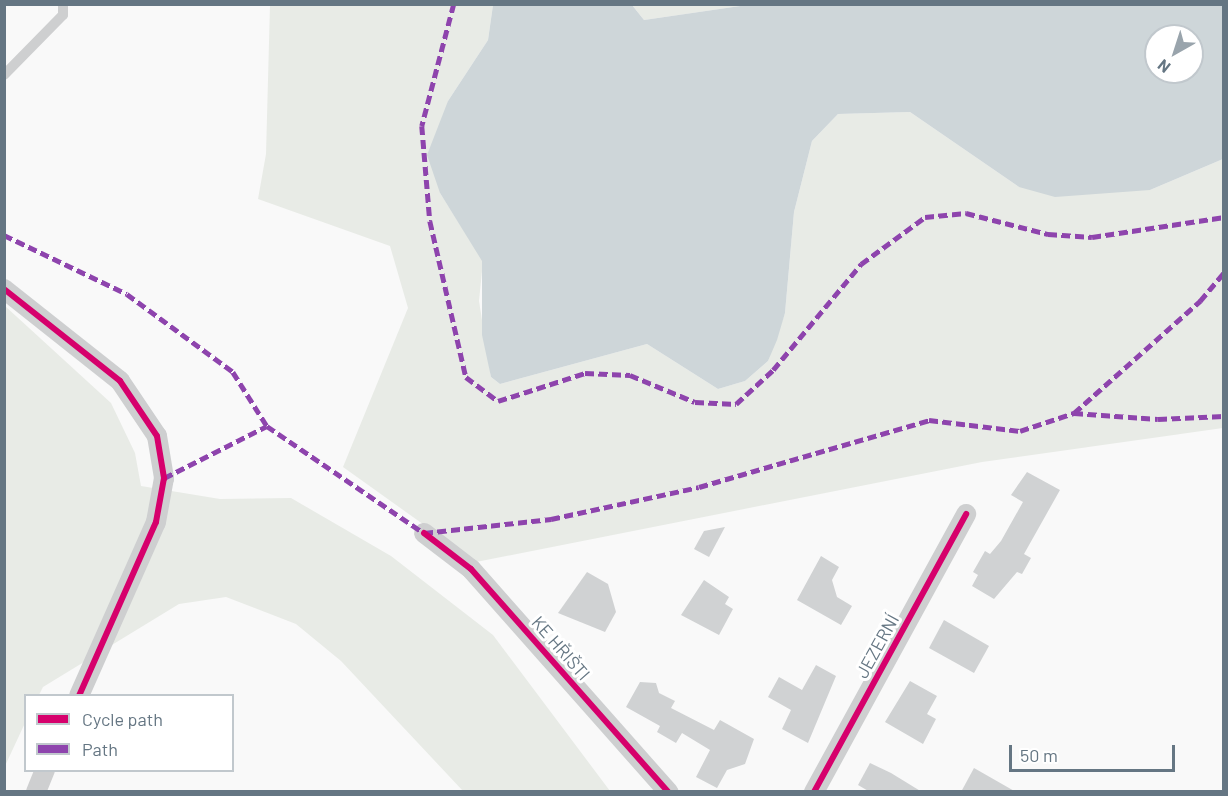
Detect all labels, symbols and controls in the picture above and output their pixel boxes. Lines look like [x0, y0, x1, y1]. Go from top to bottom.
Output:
north arrow [1144, 24, 1204, 84]
text: N [1154, 56, 1174, 78]
street label: JEZERNÍ [851, 610, 903, 682]
street label: KE HŘIŠTI [527, 611, 595, 685]
legend [24, 694, 234, 772]
text: Cycle path [82, 708, 163, 730]
scale bar [1012, 733, 1178, 771]
text: Path [82, 738, 118, 760]
text: 50 m [1020, 744, 1058, 766]

